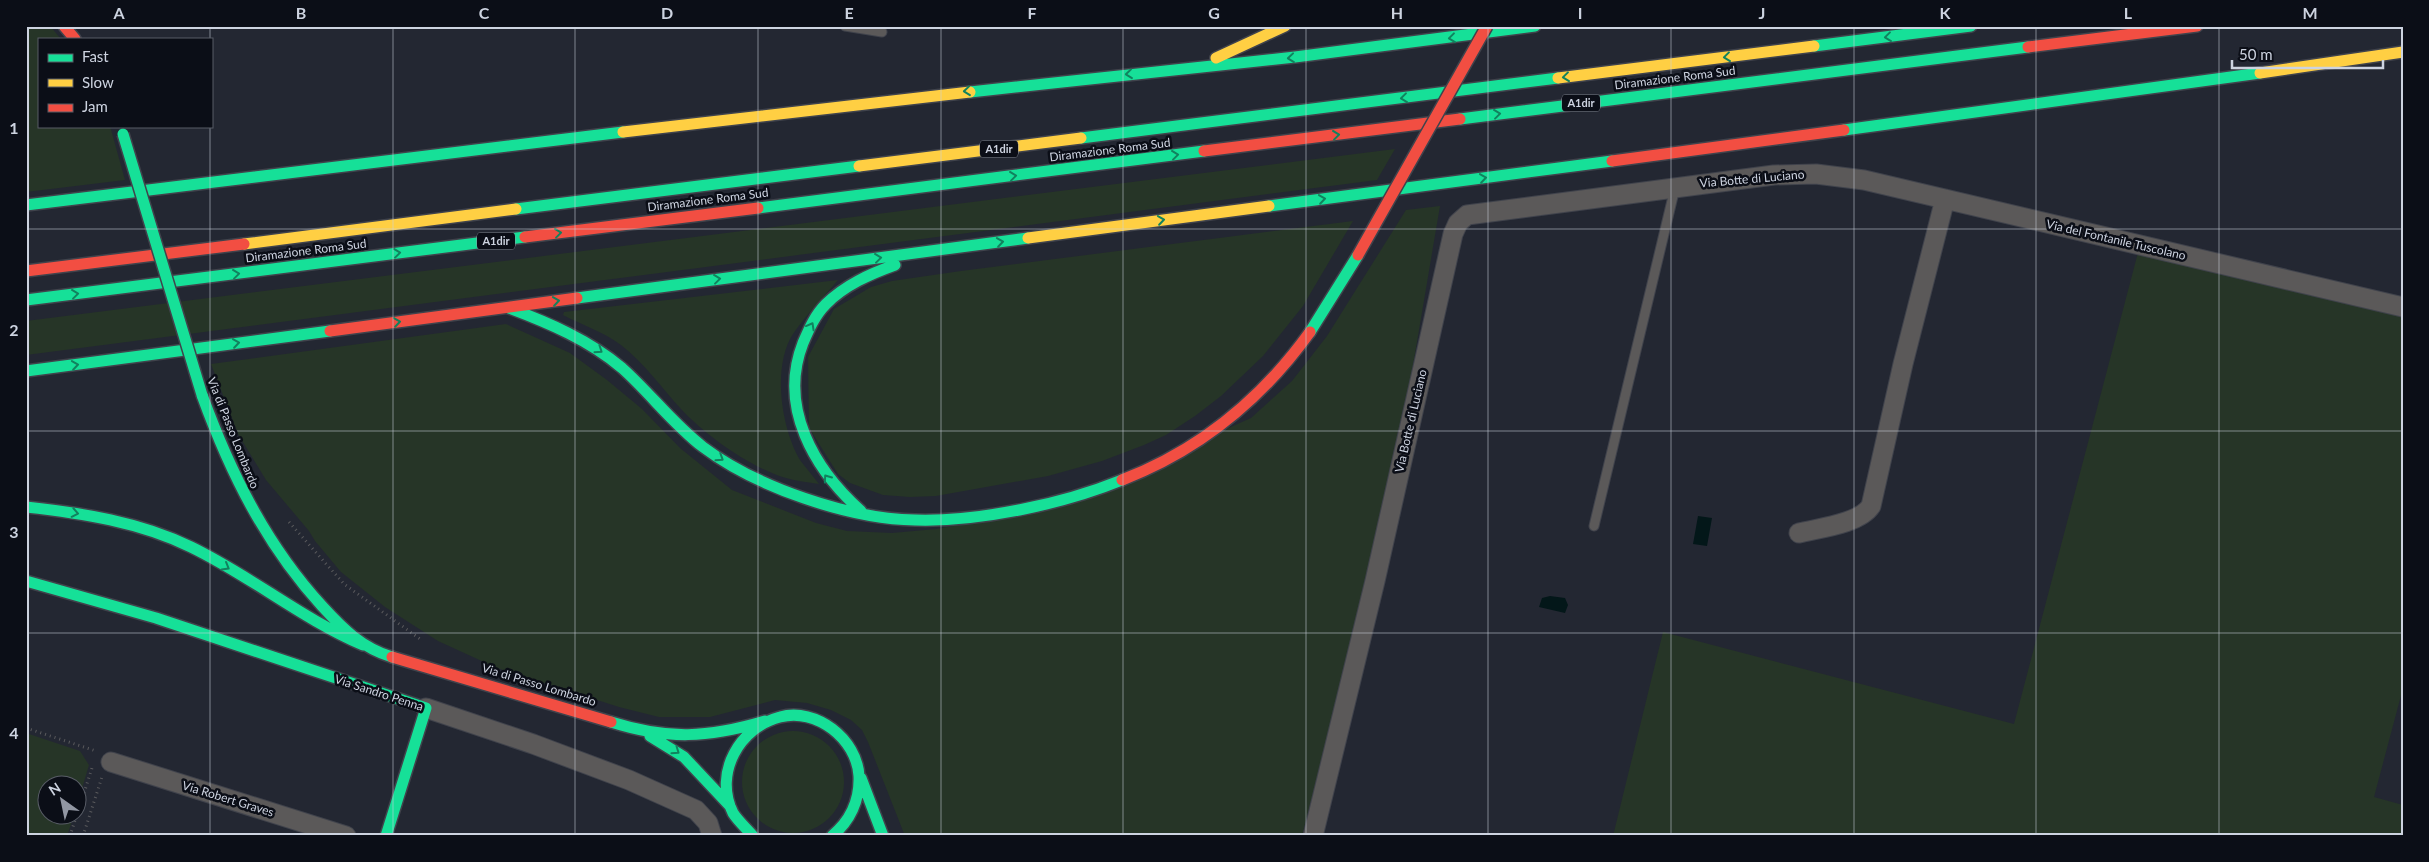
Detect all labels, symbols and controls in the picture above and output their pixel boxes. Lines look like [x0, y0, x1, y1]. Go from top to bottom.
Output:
text: A [112, 3, 125, 22]
text: B [296, 3, 306, 22]
text: C [479, 3, 490, 22]
text: D [661, 3, 673, 22]
text: E [844, 3, 854, 22]
text: F [1027, 3, 1037, 22]
text: G [1208, 3, 1220, 22]
text: H [1391, 3, 1403, 22]
text: I [1578, 3, 1582, 22]
text: J [1759, 3, 1765, 22]
text: K [1940, 3, 1952, 22]
text: L [2124, 3, 2133, 22]
text: M [2302, 3, 2318, 22]
one-way arrow [1884, 31, 1892, 42]
one-way arrow [1447, 32, 1456, 42]
legend [38, 38, 212, 128]
scale bar [2232, 38, 2383, 70]
text: 50 m [2239, 45, 2273, 63]
text: Fast [82, 47, 109, 65]
one-way arrow [1722, 51, 1730, 62]
one-way arrow [1286, 52, 1294, 63]
street label: Diramazione Roma Sud [1614, 63, 1736, 92]
one-way arrow [1125, 68, 1133, 79]
one-way arrow [1561, 72, 1570, 82]
text: Slow [82, 73, 114, 91]
one-way arrow [963, 85, 971, 96]
one-way arrow [1400, 92, 1408, 103]
road number: A1dir [1562, 95, 1600, 112]
text: Jam [82, 97, 108, 115]
one-way arrow [1493, 109, 1501, 120]
text: 1 [9, 118, 19, 137]
one-way arrow [1332, 130, 1340, 140]
street label: Diramazione Roma Sud [1049, 135, 1171, 164]
road number: A1dir [980, 140, 1018, 158]
one-way arrow [1171, 150, 1179, 161]
street label: Via Botte di Luciano [1699, 166, 1805, 191]
one-way arrow [1010, 171, 1018, 182]
one-way arrow [1480, 173, 1488, 184]
street label: Diramazione Roma Sud [647, 185, 769, 214]
one-way arrow [1319, 194, 1327, 205]
one-way arrow [1157, 216, 1166, 226]
street label: Via del Fontanile Tuscolano [2045, 216, 2188, 263]
one-way arrow [555, 228, 563, 239]
road number: A1dir [477, 232, 515, 250]
street label: Diramazione Roma Sud [245, 236, 367, 265]
one-way arrow [996, 237, 1004, 247]
one-way arrow [393, 248, 401, 259]
one-way arrow [874, 253, 882, 264]
one-way arrow [232, 269, 240, 279]
one-way arrow [713, 274, 721, 285]
one-way arrow [71, 289, 79, 300]
one-way arrow [551, 296, 560, 306]
one-way arrow [393, 317, 401, 328]
text: 2 [9, 320, 19, 339]
one-way arrow [805, 323, 815, 332]
one-way arrow [231, 339, 240, 349]
one-way arrow [593, 344, 602, 354]
one-way arrow [71, 360, 79, 371]
street label: Via Botte di Luciano [1391, 368, 1430, 474]
street label: Via di Passo Lombardo [204, 375, 263, 491]
one-way arrow [714, 452, 723, 461]
one-way arrow [824, 474, 833, 484]
one-way arrow [70, 507, 79, 518]
text: 3 [9, 522, 19, 541]
one-way arrow [221, 561, 230, 571]
street label: Via di Passo Lombardo [480, 660, 598, 709]
street label: Via Sandro Penna [333, 671, 425, 714]
text: 4 [9, 723, 19, 742]
one-way arrow [670, 745, 680, 754]
north arrow [38, 774, 88, 824]
street label: Via Robert Graves [180, 777, 276, 820]
text: N [45, 779, 64, 799]

